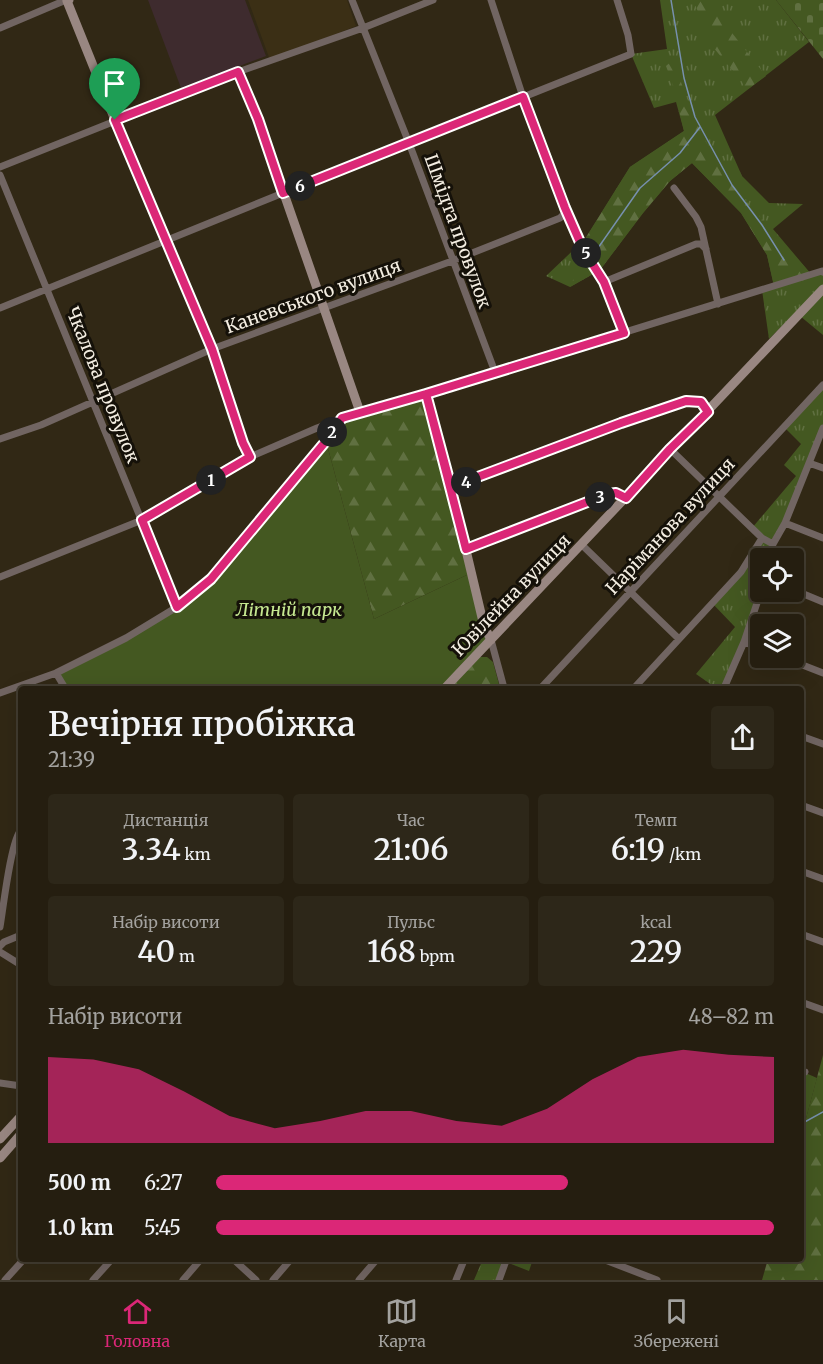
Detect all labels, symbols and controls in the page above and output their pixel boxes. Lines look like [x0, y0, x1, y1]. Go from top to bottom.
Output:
pin [89, 58, 140, 120]
icon: arrive [98, 67, 131, 100]
street label: Шмідта провулок [419, 151, 497, 312]
pin: 6 [285, 171, 315, 201]
text: 6 [295, 176, 305, 196]
pin: 5 [571, 238, 601, 268]
text: 5 [581, 243, 591, 263]
street label: Каневського вулиця [222, 253, 404, 339]
street label: Чкалова провулок [61, 303, 145, 467]
pin: 2 [317, 417, 347, 447]
text: 2 [327, 422, 337, 442]
street label: Наріманова вулиця [601, 453, 740, 599]
pin: 1 [196, 465, 226, 495]
pin: 4 [451, 467, 481, 497]
text: 1 [207, 470, 215, 490]
text: 4 [461, 472, 471, 492]
pin: 3 [585, 482, 615, 512]
text: 3 [595, 487, 605, 507]
street label: Ювілейна вулиця [447, 529, 575, 661]
map controls [750, 548, 804, 668]
button: locate [750, 548, 804, 602]
park label: Літній парк [235, 598, 342, 621]
button: layers [750, 614, 804, 668]
text: Вечірня пробіжка [48, 704, 355, 745]
button: share [711, 706, 774, 769]
text: 21:39 [48, 747, 95, 772]
text: Дистанція [124, 810, 208, 830]
text: Час [397, 810, 425, 830]
text: Темп [635, 810, 677, 830]
text: 3.34 [121, 830, 181, 868]
text: 21:06 [374, 830, 448, 868]
text: 6:19 [611, 830, 665, 868]
text: km [181, 844, 211, 864]
text: /km [665, 844, 701, 864]
text: Набір висоти [112, 912, 220, 932]
text: Пульс [387, 912, 435, 932]
text: kcal [640, 912, 672, 932]
text: 40 [137, 932, 175, 970]
text: 168 [367, 932, 416, 970]
text: 229 [630, 932, 682, 970]
text: m [175, 946, 195, 966]
text: bpm [416, 946, 455, 966]
text: Набір висоти [48, 1004, 182, 1029]
text: 48–82 m [688, 1004, 774, 1029]
text: 500 m [48, 1170, 111, 1195]
text: 6:27 [144, 1170, 183, 1195]
text: 1.0 km [48, 1215, 114, 1240]
text: 5:45 [144, 1215, 181, 1240]
tab: Головна [104, 1295, 170, 1351]
tab: Карта [378, 1295, 426, 1351]
tab: Збережені [634, 1295, 719, 1351]

